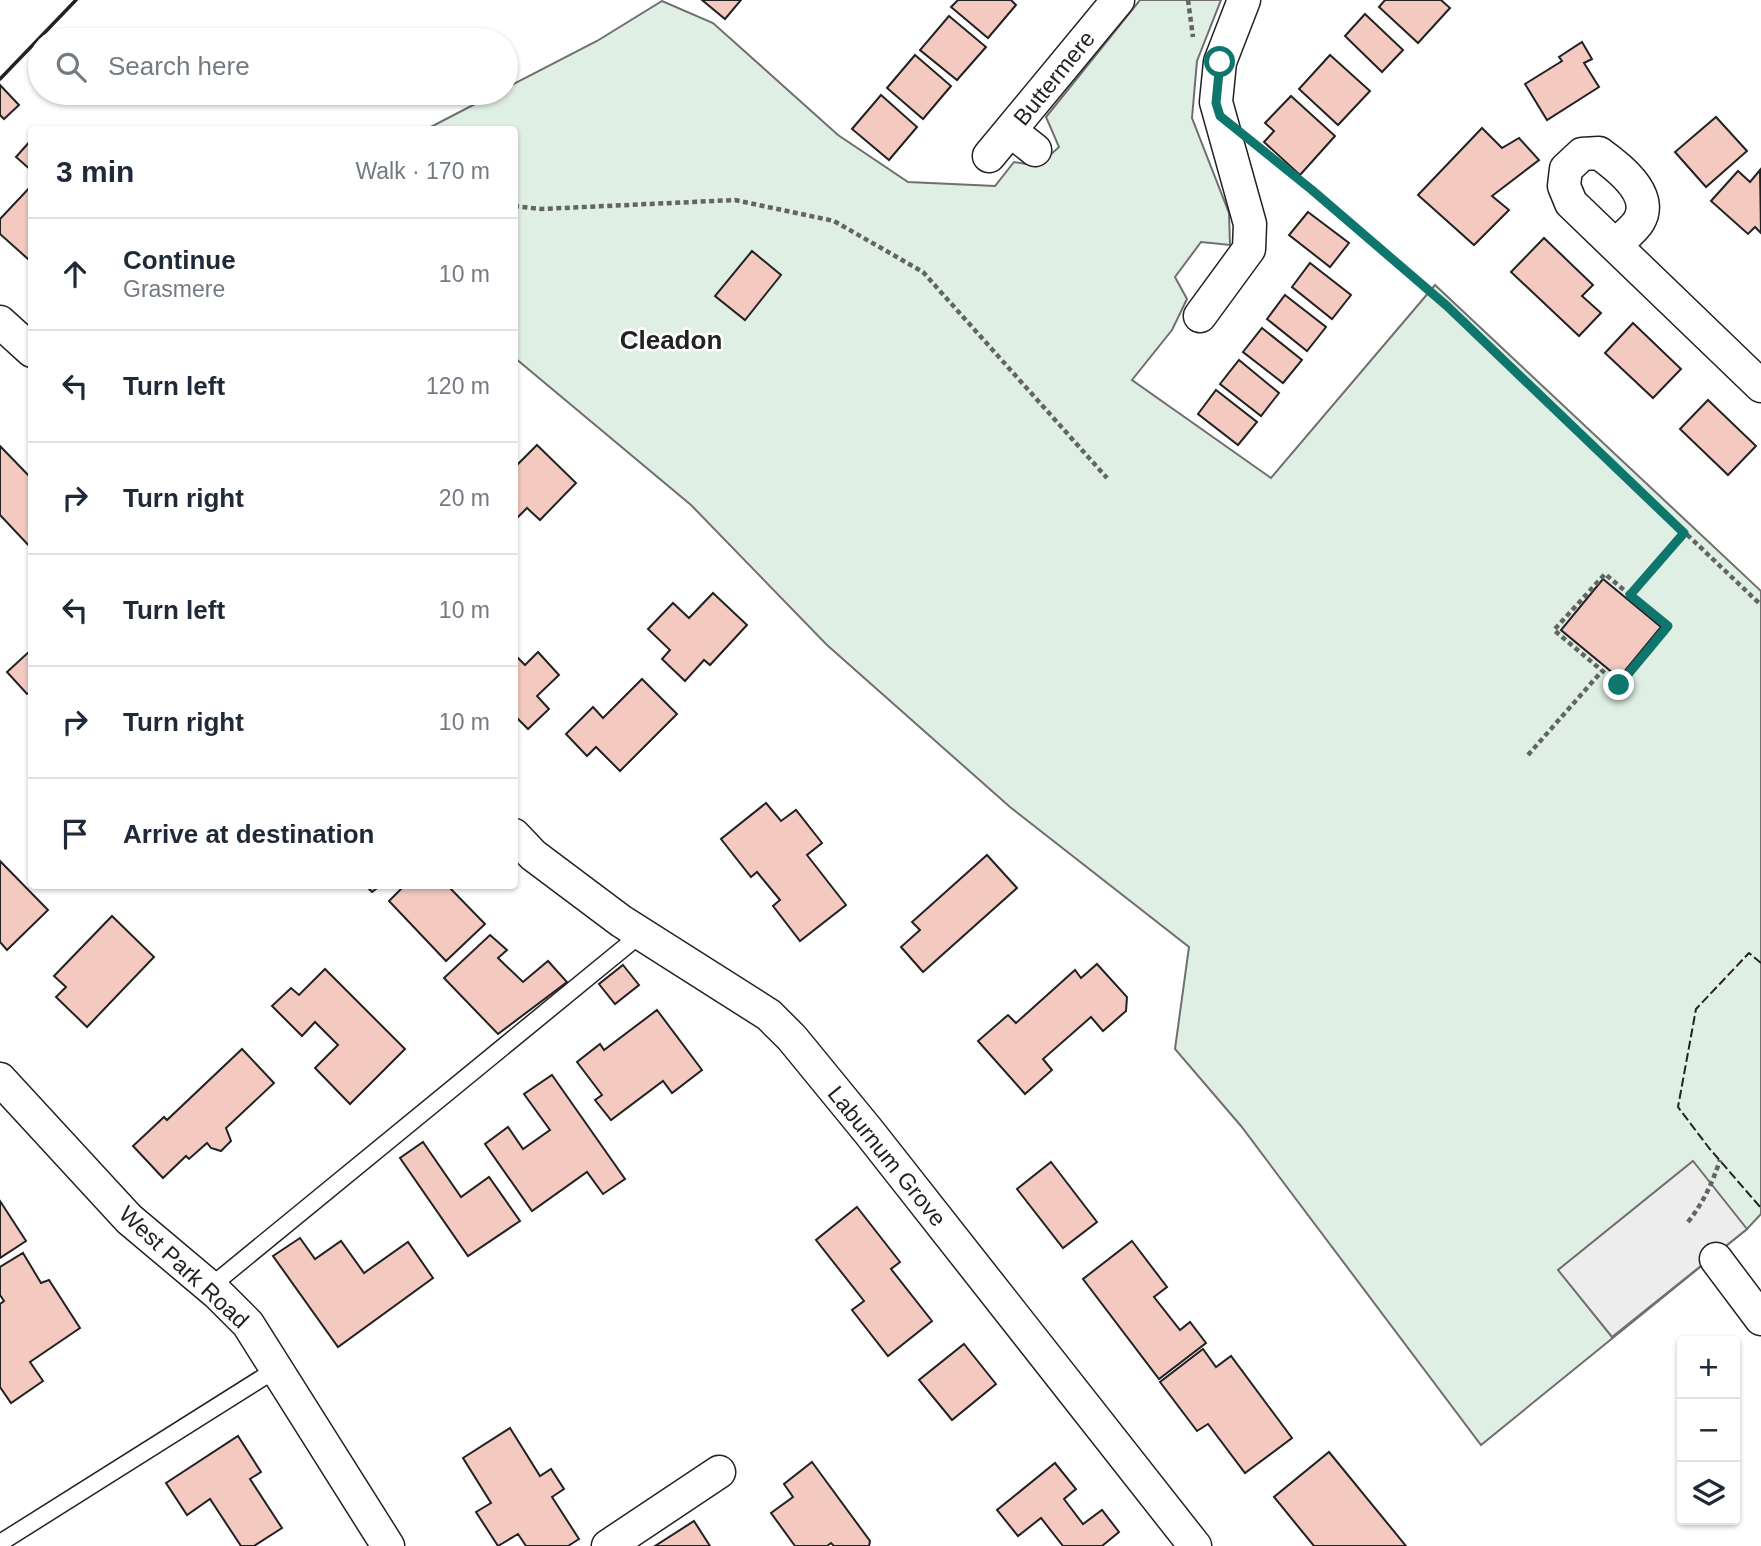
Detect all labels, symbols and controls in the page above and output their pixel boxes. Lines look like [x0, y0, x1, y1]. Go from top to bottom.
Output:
street label: Buttermere [1008, 26, 1100, 130]
search box [28, 28, 518, 105]
route start [1204, 46, 1235, 77]
icon: search [52, 48, 90, 86]
text: Search here [108, 51, 250, 81]
text: 3 min [56, 155, 134, 188]
text: Walk · 170 m [355, 158, 490, 184]
text: Continue [123, 245, 236, 275]
icon: ahead [56, 255, 94, 293]
text: 10 m [439, 261, 490, 287]
text: Grasmere [123, 276, 225, 302]
district label: Cleadon [620, 325, 722, 355]
icon: left [56, 367, 94, 405]
text: Turn left [123, 371, 225, 401]
text: 120 m [426, 373, 490, 399]
icon: right [56, 479, 94, 517]
text: Turn right [123, 483, 244, 513]
text: 20 m [439, 485, 490, 511]
icon: left [56, 591, 94, 629]
text: Turn left [123, 595, 225, 625]
text: 10 m [439, 597, 490, 623]
route end [1603, 669, 1634, 700]
icon: right [56, 703, 94, 741]
text: Turn right [123, 707, 244, 737]
text: 10 m [439, 709, 490, 735]
icon: arrive [56, 815, 94, 853]
text: Arrive at destination [123, 819, 374, 849]
street label: Laburnum Grove [823, 1081, 951, 1231]
street label: West Park Road [114, 1201, 254, 1333]
map controls [1677, 1336, 1740, 1525]
button: + [1677, 1336, 1740, 1399]
button: − [1677, 1399, 1740, 1462]
button: layers [1677, 1462, 1740, 1525]

